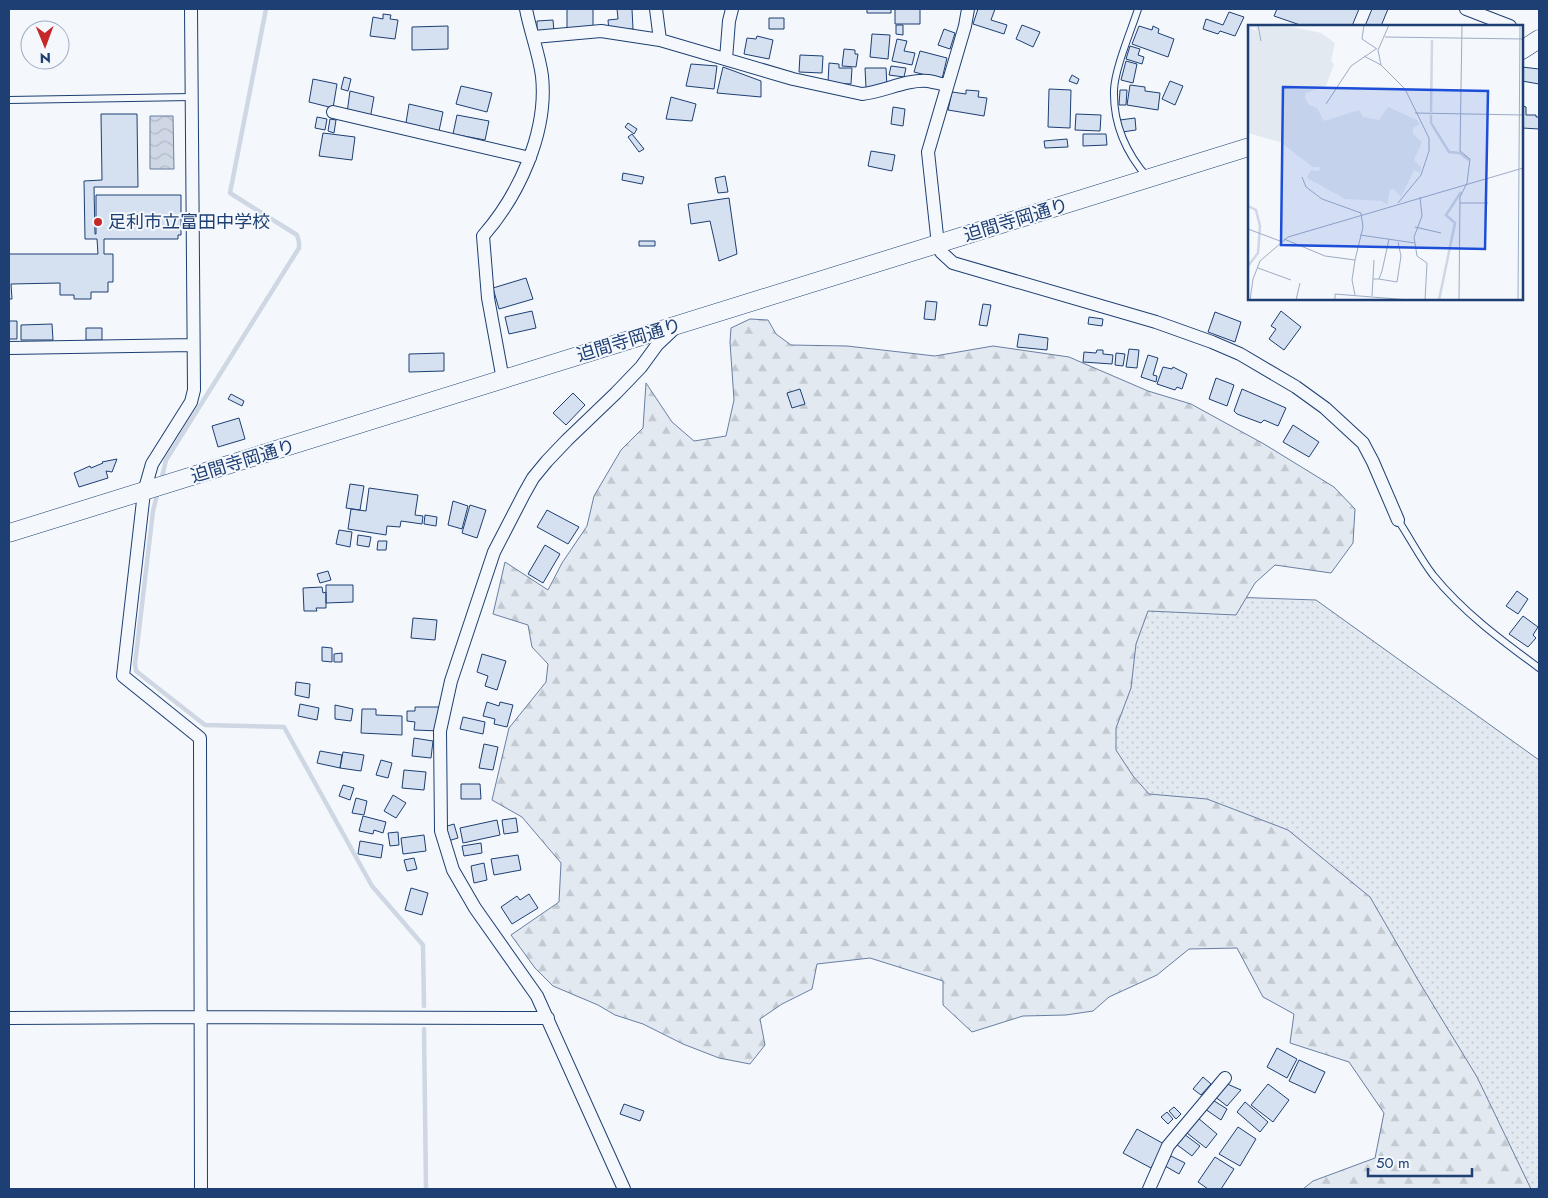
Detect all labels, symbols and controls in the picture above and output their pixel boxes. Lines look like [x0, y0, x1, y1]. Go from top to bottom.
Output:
north arrow [20, 20, 70, 70]
inset map [1248, 25, 1523, 300]
text: N [39, 48, 51, 68]
street label: 迫間寺岡通り [961, 192, 1071, 248]
place label: 足利市立富田中学校 [108, 209, 270, 235]
marker: 足利市立富田中学校 [92, 216, 104, 228]
street label: 迫間寺岡通り [574, 312, 684, 368]
street label: 迫間寺岡通り [188, 433, 298, 489]
scale bar [1368, 1146, 1472, 1178]
text: 50 m [1376, 1152, 1410, 1174]

